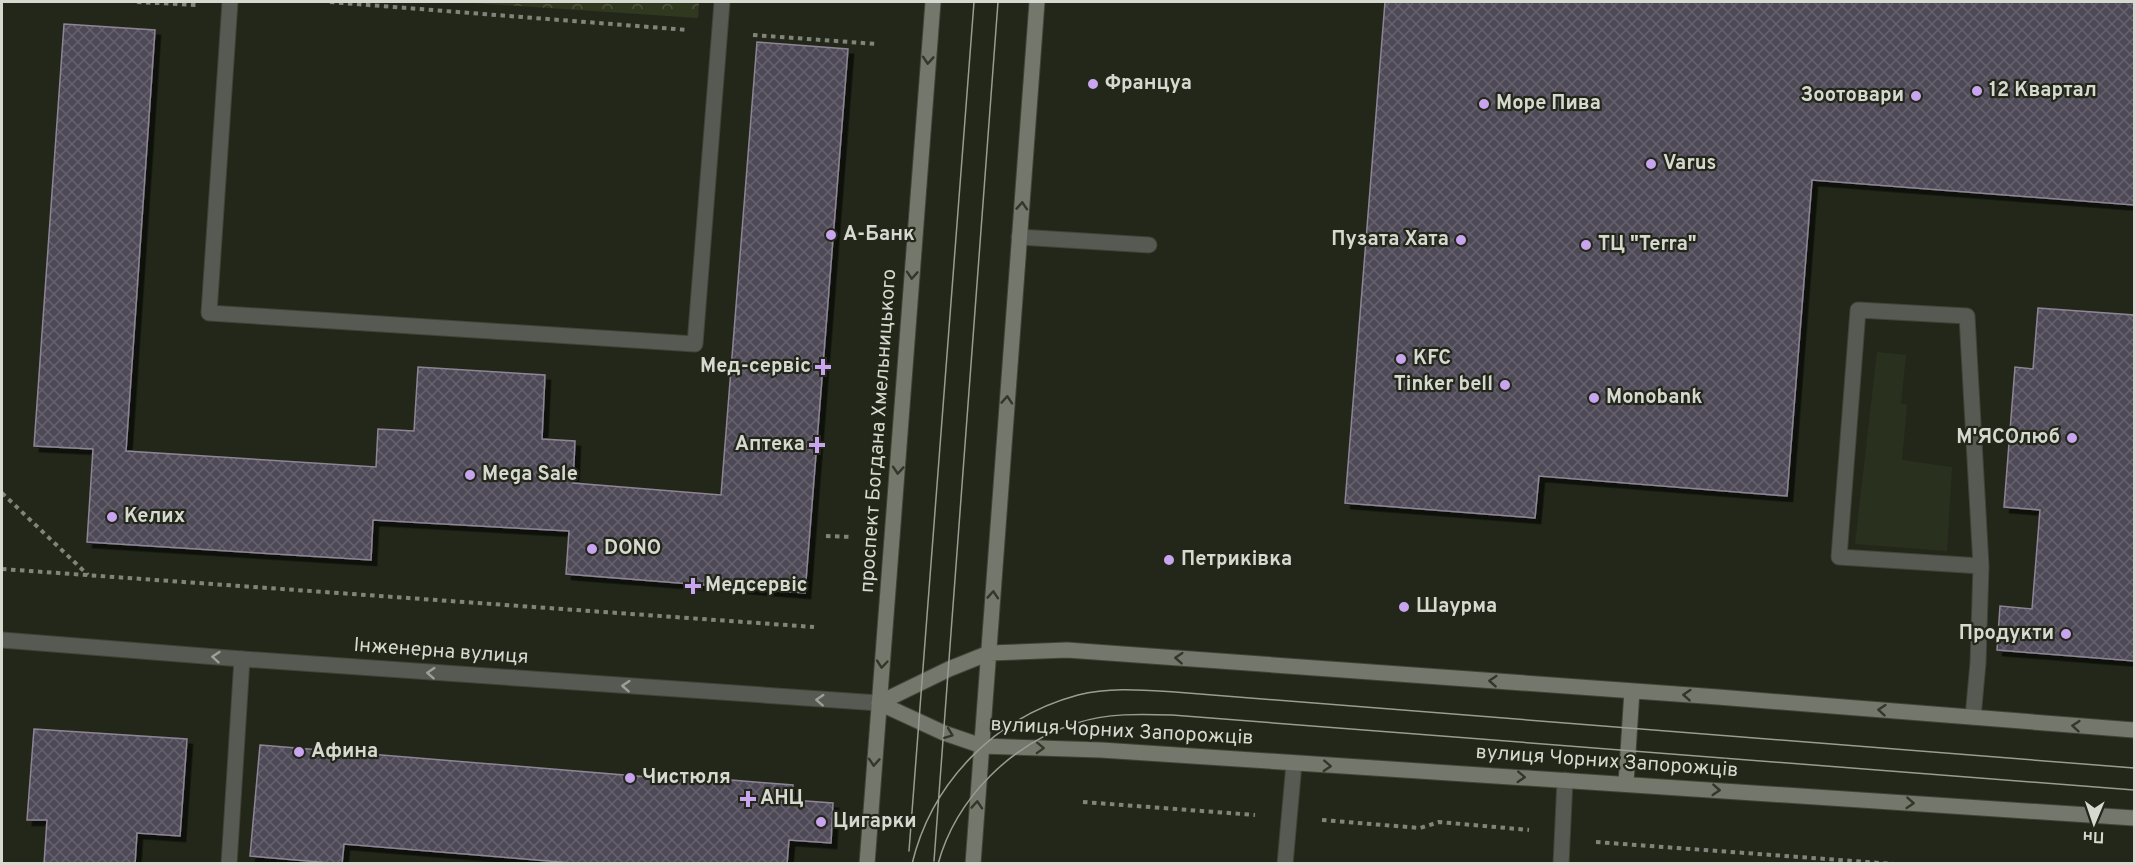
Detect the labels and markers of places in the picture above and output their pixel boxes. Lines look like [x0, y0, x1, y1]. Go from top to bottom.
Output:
place label: Француа [1105, 71, 1192, 97]
marker: Француа [1086, 77, 1100, 91]
place label: 12 Квартал [1989, 78, 2097, 104]
place label: Зоотовари [1801, 83, 1904, 109]
marker: 12 Квартал [1970, 84, 1984, 98]
marker: Зоотовари [1909, 89, 1923, 103]
place label: Море Пива [1496, 91, 1601, 117]
marker: Море Пива [1477, 97, 1491, 111]
place label: Varus [1663, 151, 1716, 177]
marker: Varus [1644, 157, 1658, 171]
place label: А-Банк [843, 222, 915, 248]
place label: Пузата Хата [1331, 227, 1449, 253]
marker: А-Банк [824, 228, 838, 242]
place label: ТЦ "Terra" [1598, 232, 1697, 258]
marker: Пузата Хата [1454, 233, 1468, 247]
marker: ТЦ "Terra" [1579, 238, 1593, 252]
place label: KFC [1413, 346, 1451, 372]
marker: KFC [1394, 352, 1408, 366]
place label: Мед-сервіс [700, 354, 811, 380]
marker: Мед-сервіс [816, 360, 830, 374]
place label: Tinker bell [1394, 372, 1493, 398]
marker: Tinker bell [1498, 378, 1512, 392]
place label: Monobank [1606, 385, 1703, 411]
marker: Monobank [1587, 391, 1601, 405]
place label: М'ЯСОлюб [1956, 425, 2060, 451]
marker: М'ЯСОлюб [2065, 431, 2079, 445]
place label: Аптека [735, 432, 805, 458]
marker: Аптека [810, 438, 824, 452]
place label: Mega Sale [482, 462, 578, 488]
marker: Mega Sale [463, 468, 477, 482]
place label: Келих [124, 504, 185, 530]
marker: Келих [105, 510, 119, 524]
place label: DONO [604, 536, 661, 562]
marker: DONO [585, 542, 599, 556]
place label: Петриківка [1181, 547, 1292, 573]
marker: Петриківка [1162, 553, 1176, 567]
place label: Медсервіс [705, 573, 808, 599]
marker: Медсервіс [686, 579, 700, 593]
place label: Шаурма [1416, 594, 1497, 620]
marker: Шаурма [1397, 600, 1411, 614]
place label: Продукти [1959, 621, 2054, 647]
marker: Продукти [2059, 627, 2073, 641]
place label: Афина [311, 739, 378, 765]
marker: Афина [292, 745, 306, 759]
place label: Чистюля [642, 765, 731, 791]
marker: Чистюля [623, 771, 637, 785]
place label: АНЦ [760, 786, 804, 812]
marker: АНЦ [741, 792, 755, 806]
place label: Цигарки [833, 809, 917, 835]
marker: Цигарки [814, 815, 828, 829]

